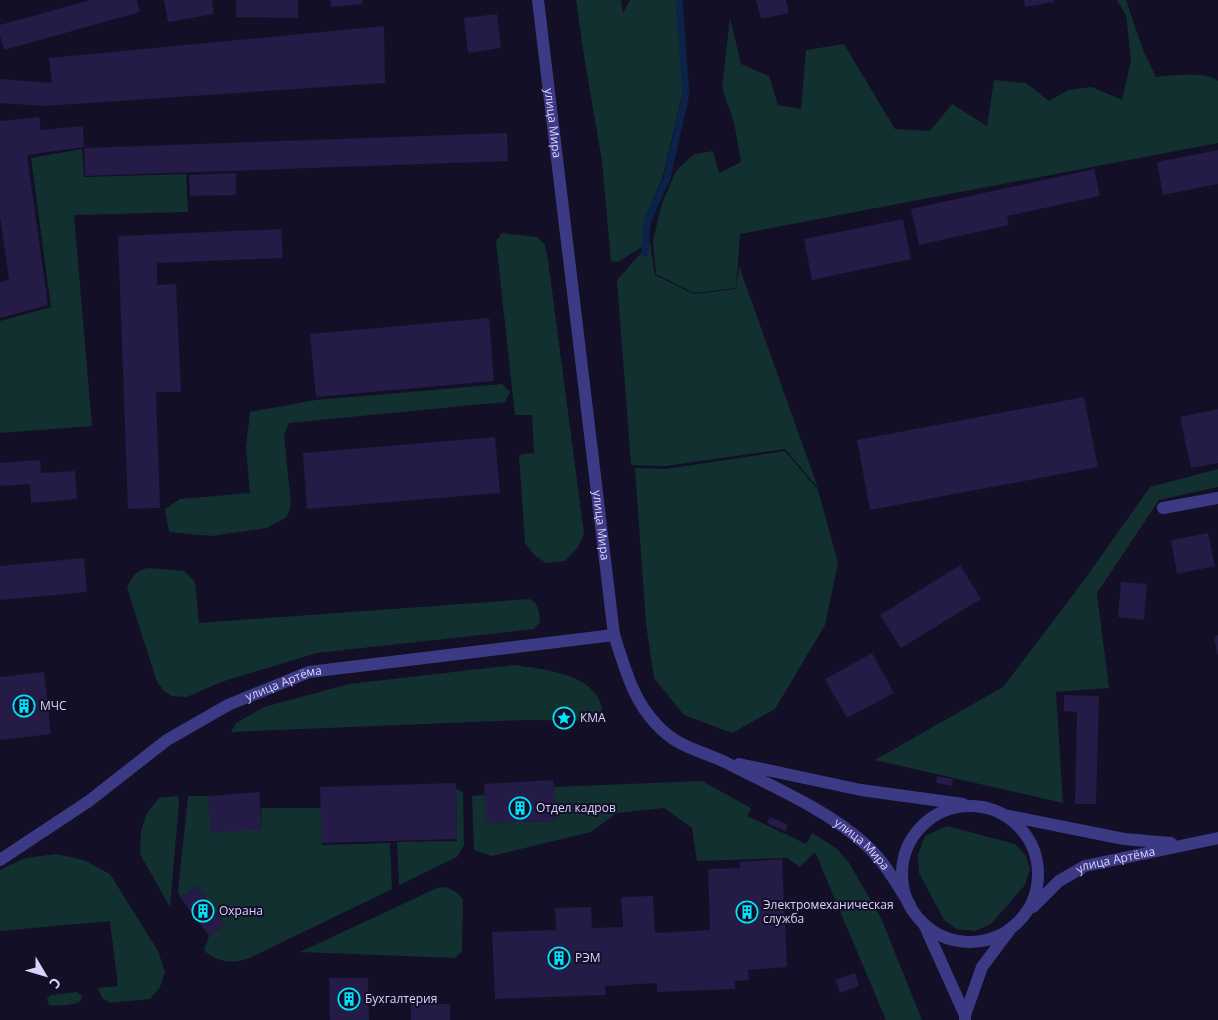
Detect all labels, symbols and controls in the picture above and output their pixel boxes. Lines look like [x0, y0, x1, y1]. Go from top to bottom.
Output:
street label: улица Мира [541, 87, 566, 159]
street label: улица Мира [589, 489, 614, 561]
street label: улица Артёма [243, 662, 323, 705]
building icon: МЧС [12, 694, 36, 718]
place label: МЧС [40, 697, 67, 714]
place icon: КМА [552, 706, 576, 730]
place label: КМА [580, 709, 606, 726]
building icon: Отдел кадров [508, 796, 532, 820]
place label: Отдел кадров [536, 799, 616, 816]
street label: улица Мира [831, 814, 894, 873]
street label: улица Артёма [1073, 842, 1157, 877]
place label: Электромеханическая служба [763, 896, 894, 927]
building icon: Охрана [191, 899, 215, 923]
building icon: Электромеханическая служба [735, 900, 759, 924]
place label: Охрана [219, 902, 263, 919]
building icon: РЭМ [547, 946, 571, 970]
place label: РЭМ [575, 949, 601, 966]
north arrow [20, 950, 70, 1000]
text: С [45, 974, 66, 993]
building icon: Бухгалтерия [337, 987, 361, 1011]
place label: Бухгалтерия [365, 990, 437, 1007]

